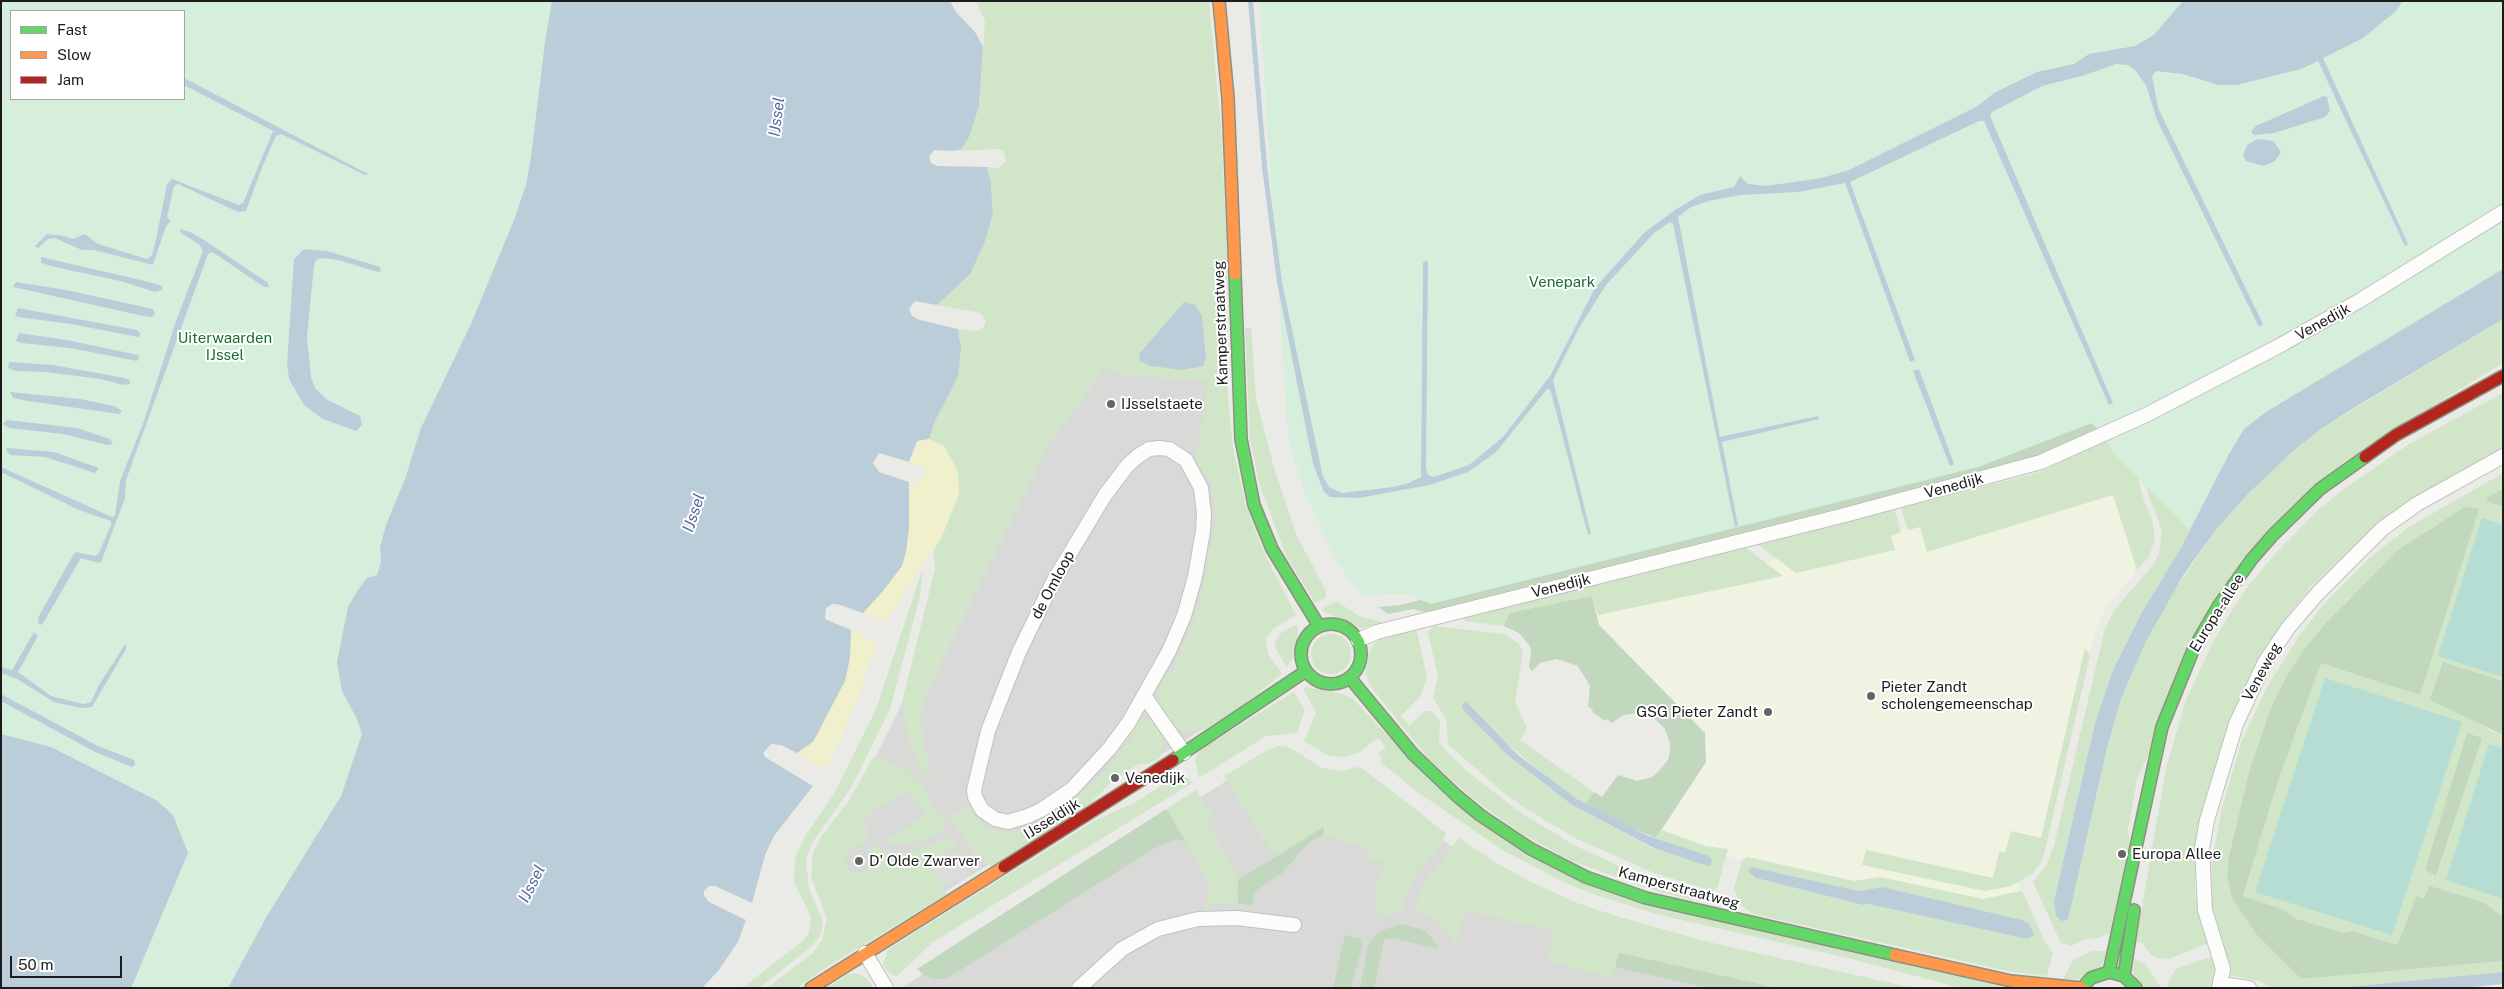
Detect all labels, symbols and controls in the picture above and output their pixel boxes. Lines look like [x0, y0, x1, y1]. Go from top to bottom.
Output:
legend [10, 10, 185, 100]
text: Fast [57, 21, 87, 38]
text: Slow [57, 46, 91, 63]
text: Jam [57, 71, 84, 88]
water label: IJssel [765, 96, 789, 138]
street label: Kamperstraatweg [1210, 260, 1232, 386]
park label: Venepark [1529, 273, 1595, 291]
street label: Venedijk [2292, 300, 2354, 344]
park label: Uiterwaarden IJssel [178, 329, 272, 364]
place label: IJsselstaete [1121, 395, 1203, 413]
marker: IJsselstaete [1105, 398, 1117, 410]
street label: Venedijk [1923, 470, 1985, 502]
water label: IJssel [679, 491, 709, 535]
street label: de Omloop [1027, 548, 1079, 622]
street label: Venedijk [1530, 570, 1592, 602]
street label: Europa-allee [2186, 571, 2248, 655]
street label: Veneweg [2239, 640, 2285, 704]
place label: Pieter Zandt scholengemeenschap [1881, 678, 2033, 713]
marker: Pieter Zandt scholengemeenschap [1865, 690, 1877, 702]
place label: GSG Pieter Zandt [1636, 703, 1758, 721]
marker: GSG Pieter Zandt [1762, 706, 1774, 718]
place label: Venedijk [1125, 769, 1185, 787]
marker: Venedijk [1109, 772, 1121, 784]
street label: IJsseldijk [1020, 795, 1084, 843]
place label: Europa Allee [2132, 845, 2221, 863]
marker: Europa Allee [2116, 848, 2128, 860]
place label: D' Olde Zwarver [869, 852, 980, 870]
marker: D' Olde Zwarver [853, 855, 865, 867]
water label: IJssel [514, 862, 550, 906]
street label: Kamperstraatweg [1616, 863, 1742, 913]
scale bar [12, 946, 125, 978]
text: 50 m [18, 956, 53, 973]

